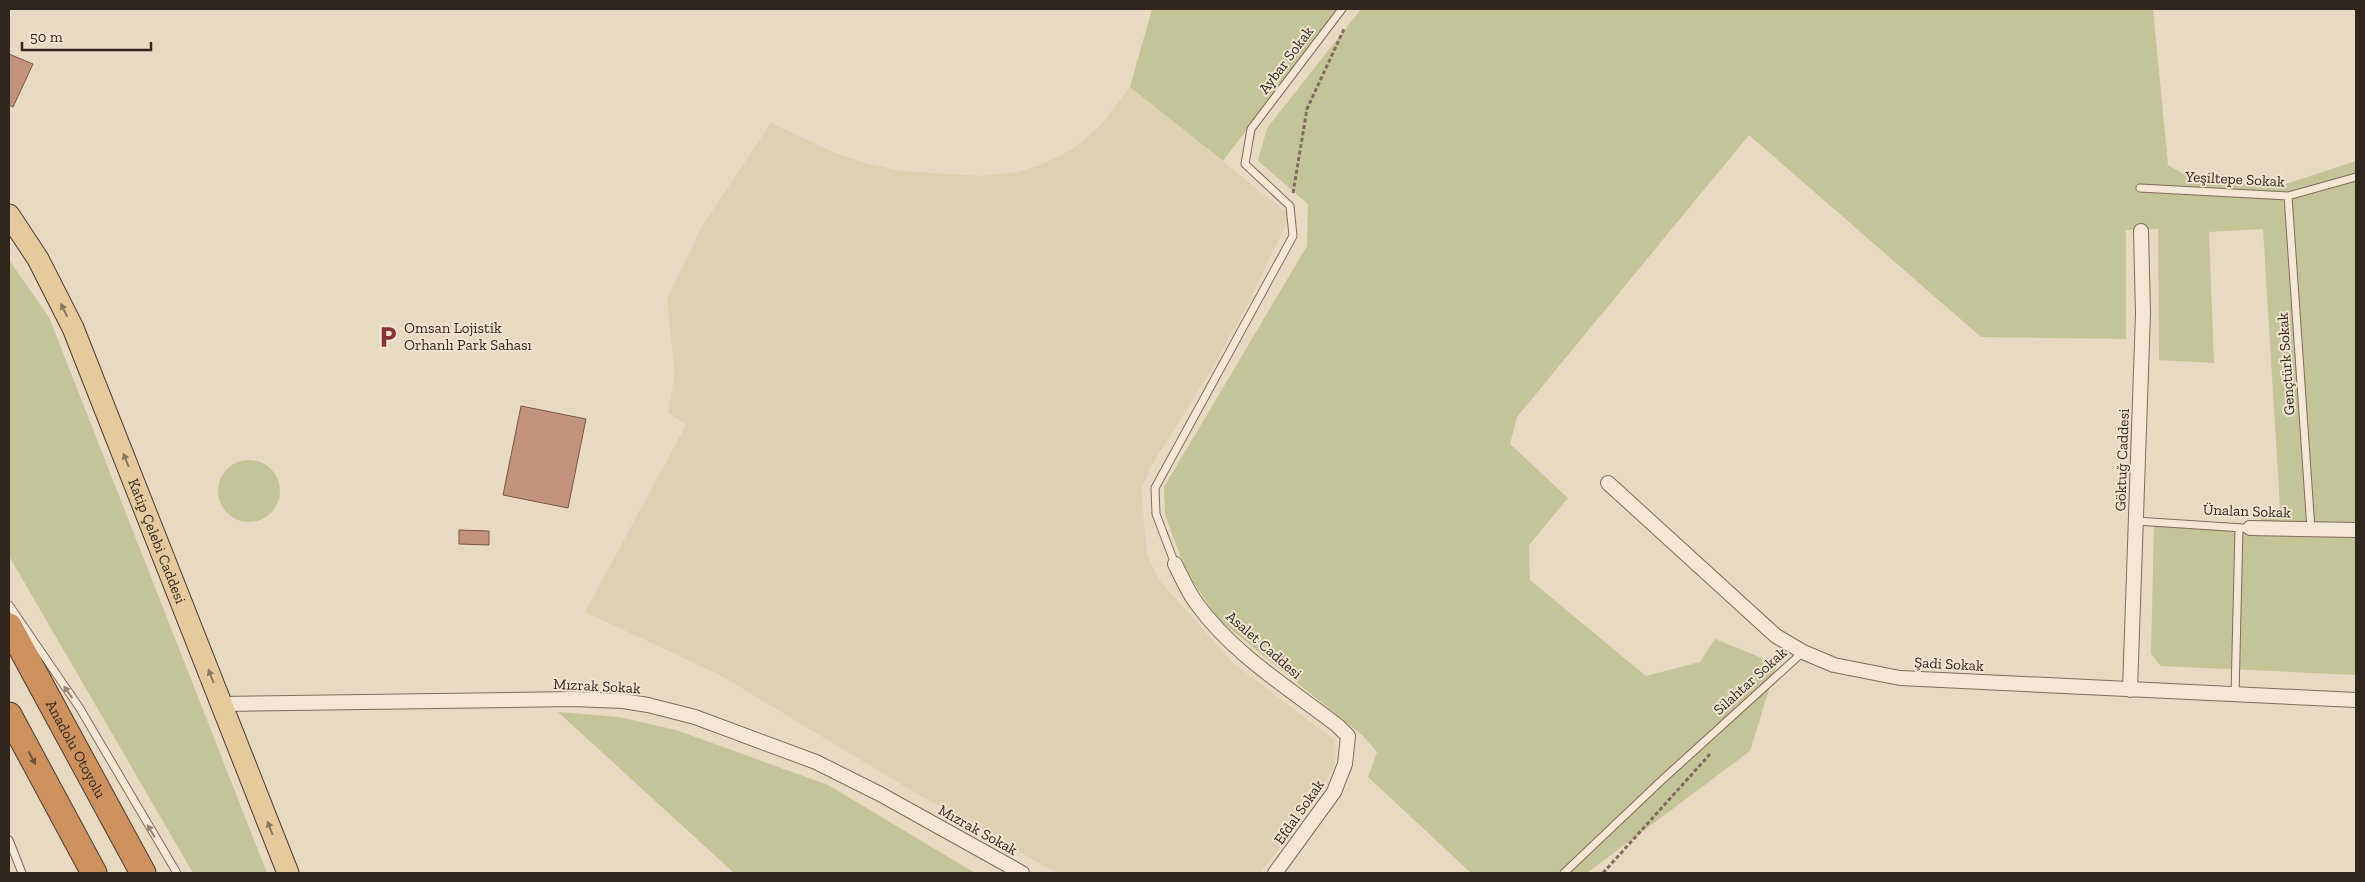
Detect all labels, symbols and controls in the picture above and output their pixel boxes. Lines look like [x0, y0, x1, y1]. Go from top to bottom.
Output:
scale bar [22, 20, 151, 52]
street label: Aybar Sokak [1255, 22, 1317, 97]
text: 50 m [30, 28, 63, 46]
street label: Yeşiltepe Sokak [2184, 167, 2285, 191]
one-way arrow [60, 303, 68, 317]
street label: Gençtürk Sokak [2273, 312, 2299, 416]
place label: Omsan Lojistik Orhanlı Park Sahası [404, 319, 532, 354]
parking icon: Omsan Lojistik Orhanlı Park Sahası [375, 324, 401, 350]
street label: Göktuğ Caddesi [2111, 408, 2133, 512]
one-way arrow [122, 453, 130, 467]
street label: Katip Çelebi Caddesi [124, 476, 190, 606]
street label: Ünalan Sokak [2203, 500, 2291, 522]
street label: Asalet Caddesi [1222, 607, 1306, 683]
street label: Silahtar Sokak [1710, 643, 1791, 719]
street label: Şadi Sokak [1914, 653, 1984, 675]
one-way arrow [207, 669, 215, 684]
street label: Mızrak Sokak [553, 675, 641, 697]
one-way arrow [63, 685, 73, 699]
street label: Anadolu Otoyolu [42, 697, 110, 802]
one-way arrow [28, 751, 36, 765]
street label: Efdal Sokak [1270, 776, 1328, 848]
street label: Mızrak Sokak [935, 801, 1021, 859]
one-way arrow [266, 820, 274, 835]
one-way arrow [147, 825, 156, 838]

